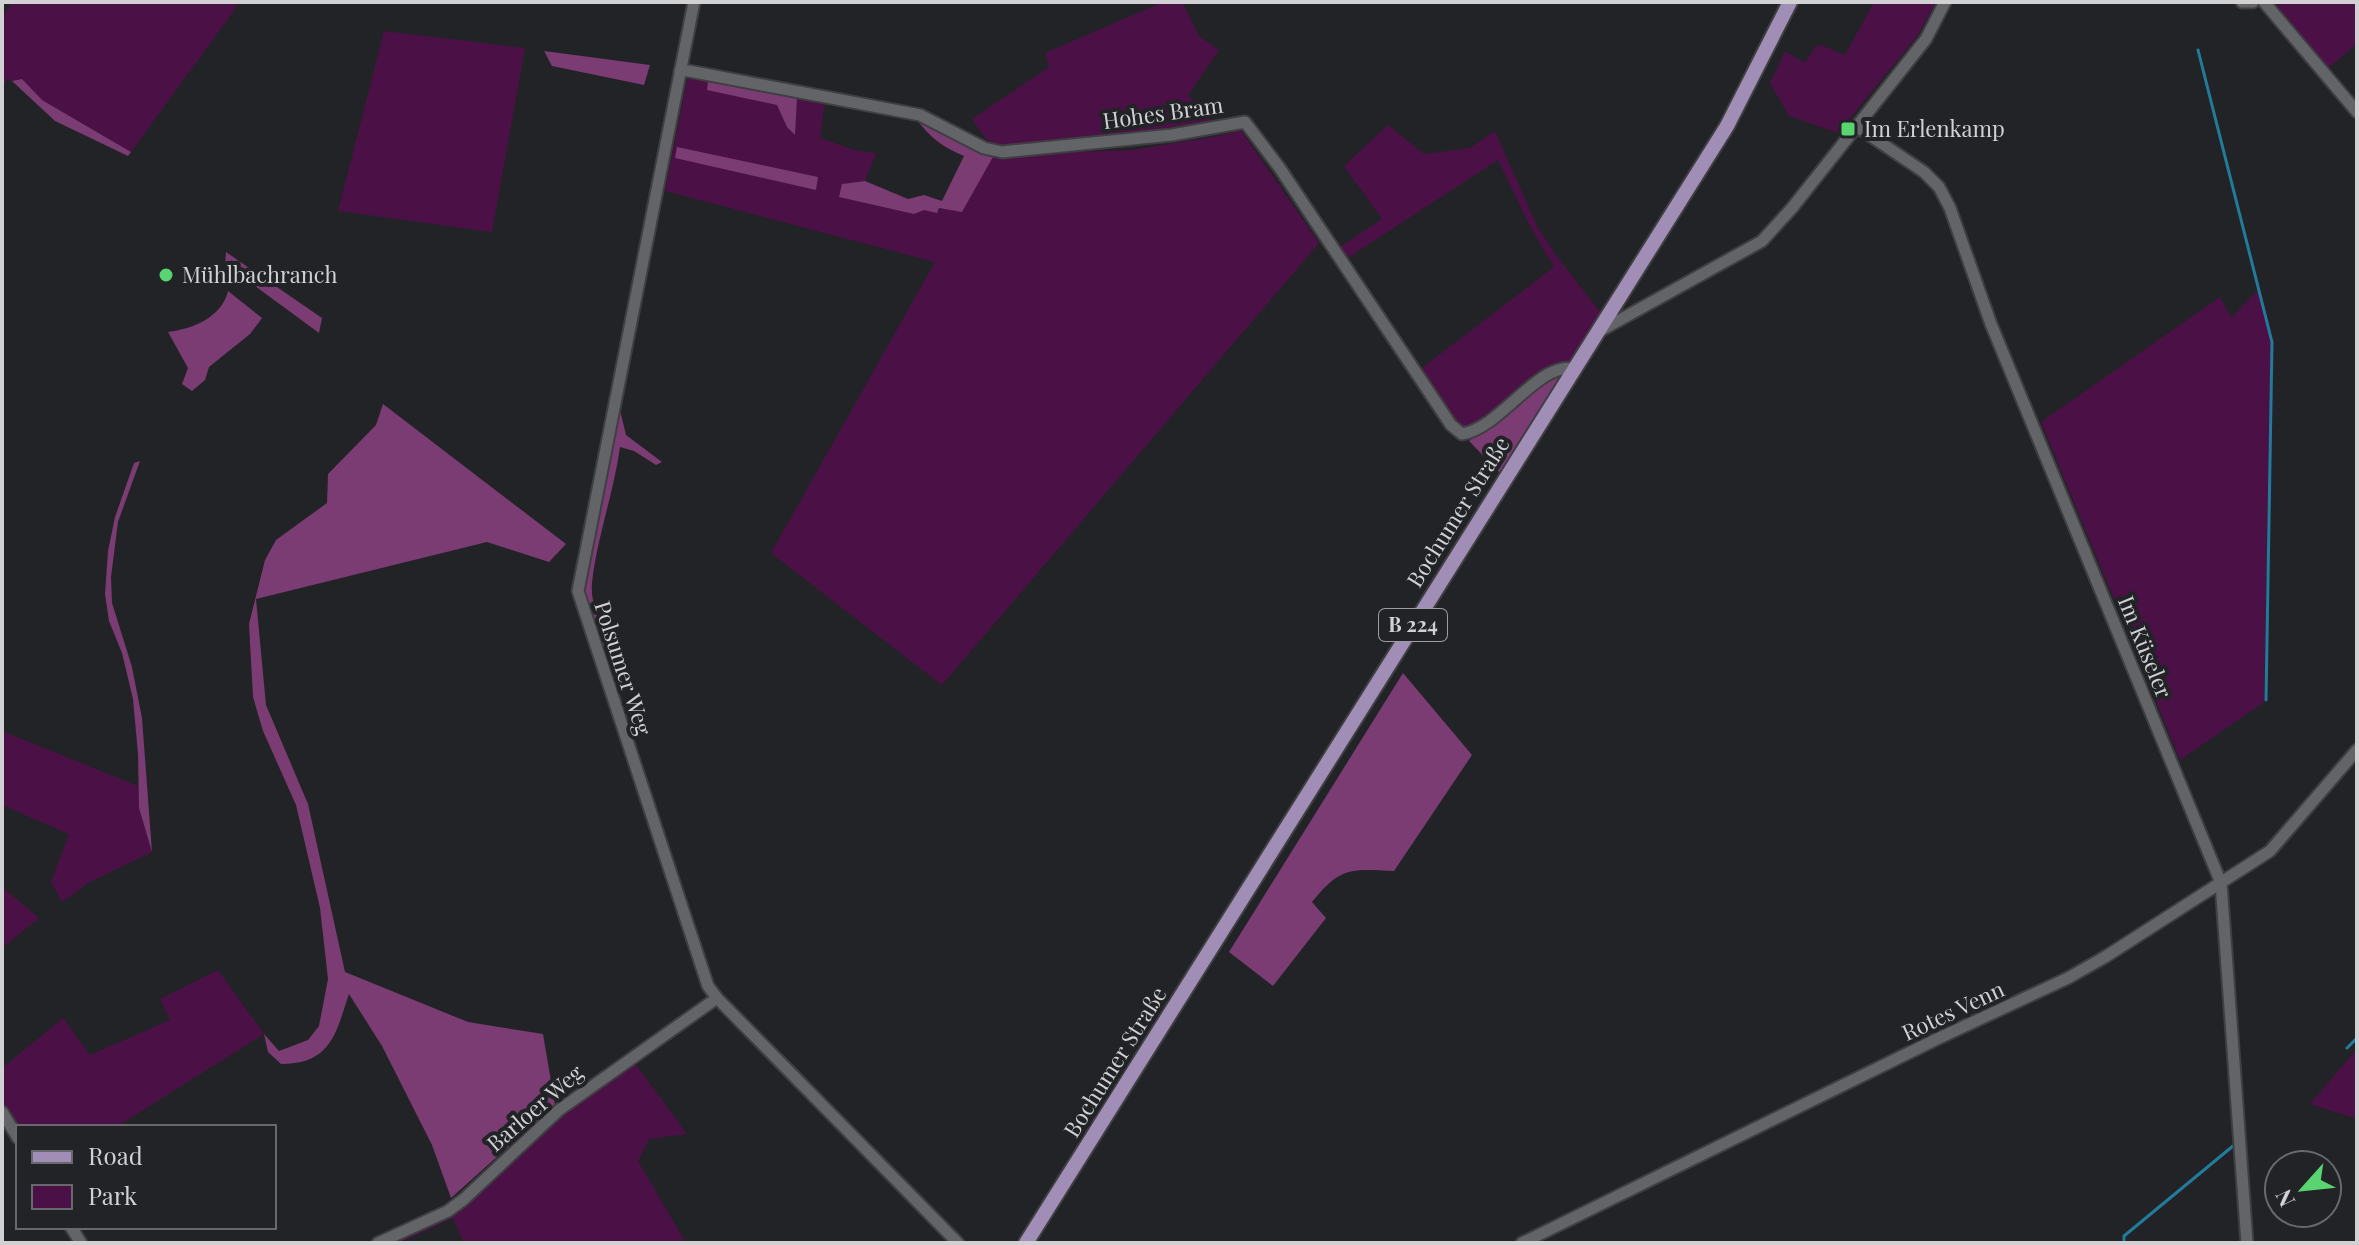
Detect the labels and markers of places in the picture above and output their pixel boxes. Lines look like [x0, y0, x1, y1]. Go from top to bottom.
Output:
place label: Im Erlenkamp [1864, 113, 2005, 143]
marker: Im Erlenkamp [1839, 120, 1857, 138]
place label: Mühlbachranch [182, 259, 337, 289]
marker: Mühlbachranch [157, 266, 175, 284]

